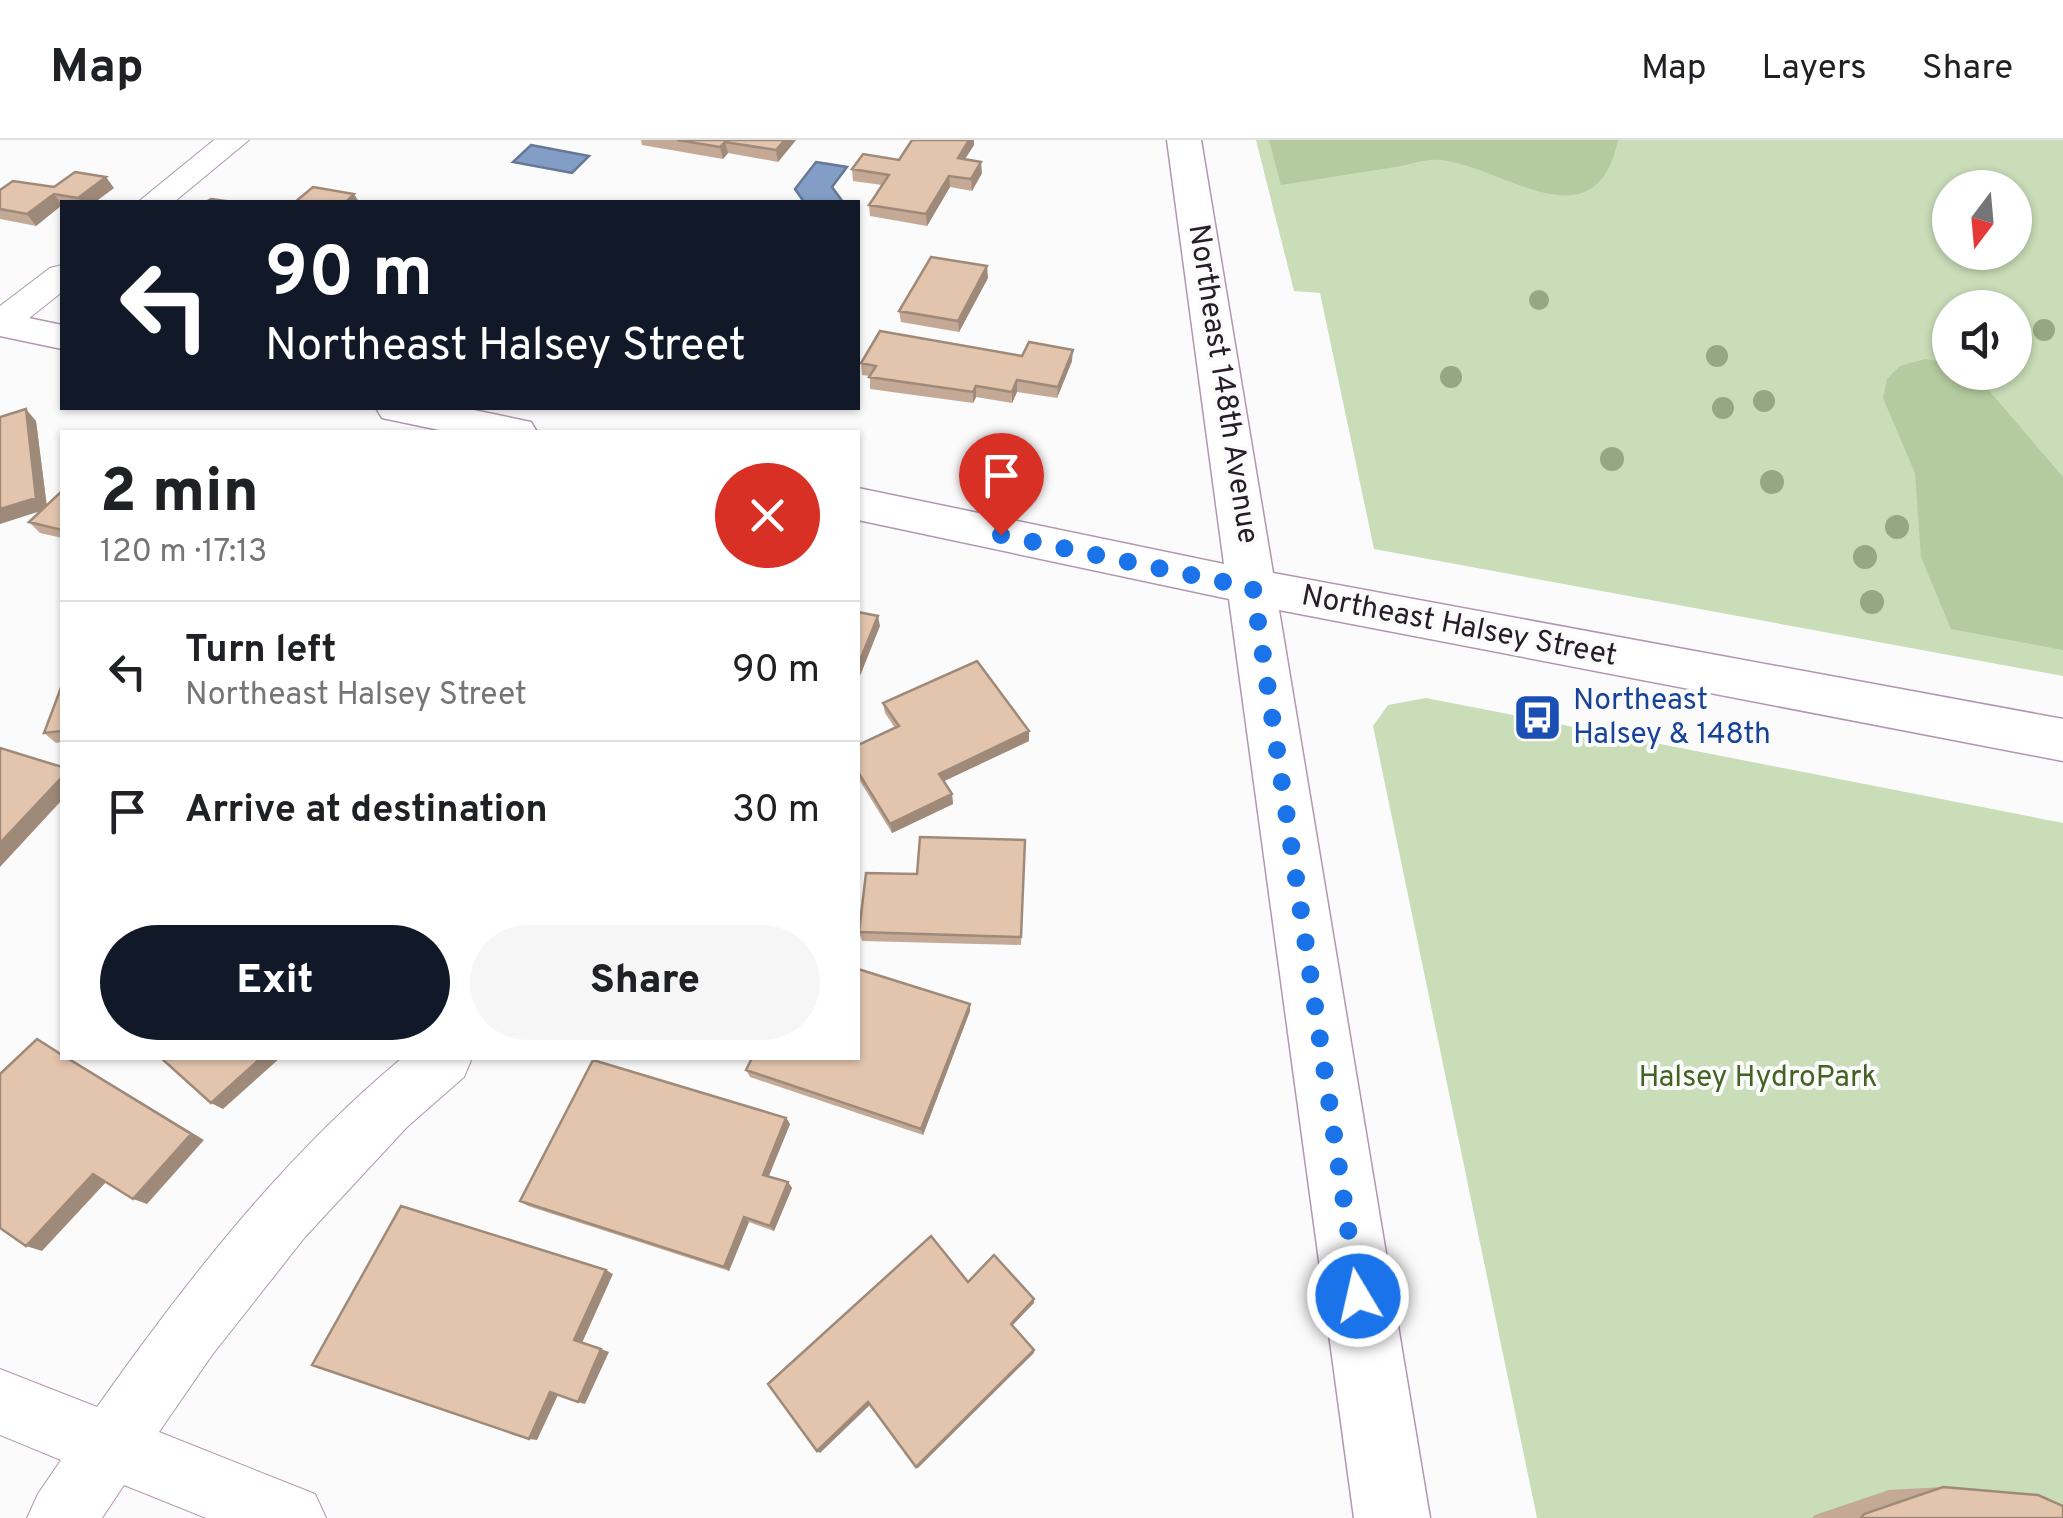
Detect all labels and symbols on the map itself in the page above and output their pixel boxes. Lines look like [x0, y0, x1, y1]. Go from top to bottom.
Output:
north arrow [1932, 170, 2032, 270]
street label: Northeast 148th Avenue [1178, 222, 1266, 546]
pin [959, 433, 1044, 536]
street label: Northeast Halsey Street [1298, 578, 1620, 676]
place label: Northeast Halsey & 148th [1573, 683, 1771, 754]
bus stop icon: Northeast Halsey & 148th [1512, 692, 1564, 744]
park label: Halsey HydroPark [1638, 1060, 1878, 1097]
position arrow [1306, 1244, 1410, 1348]

